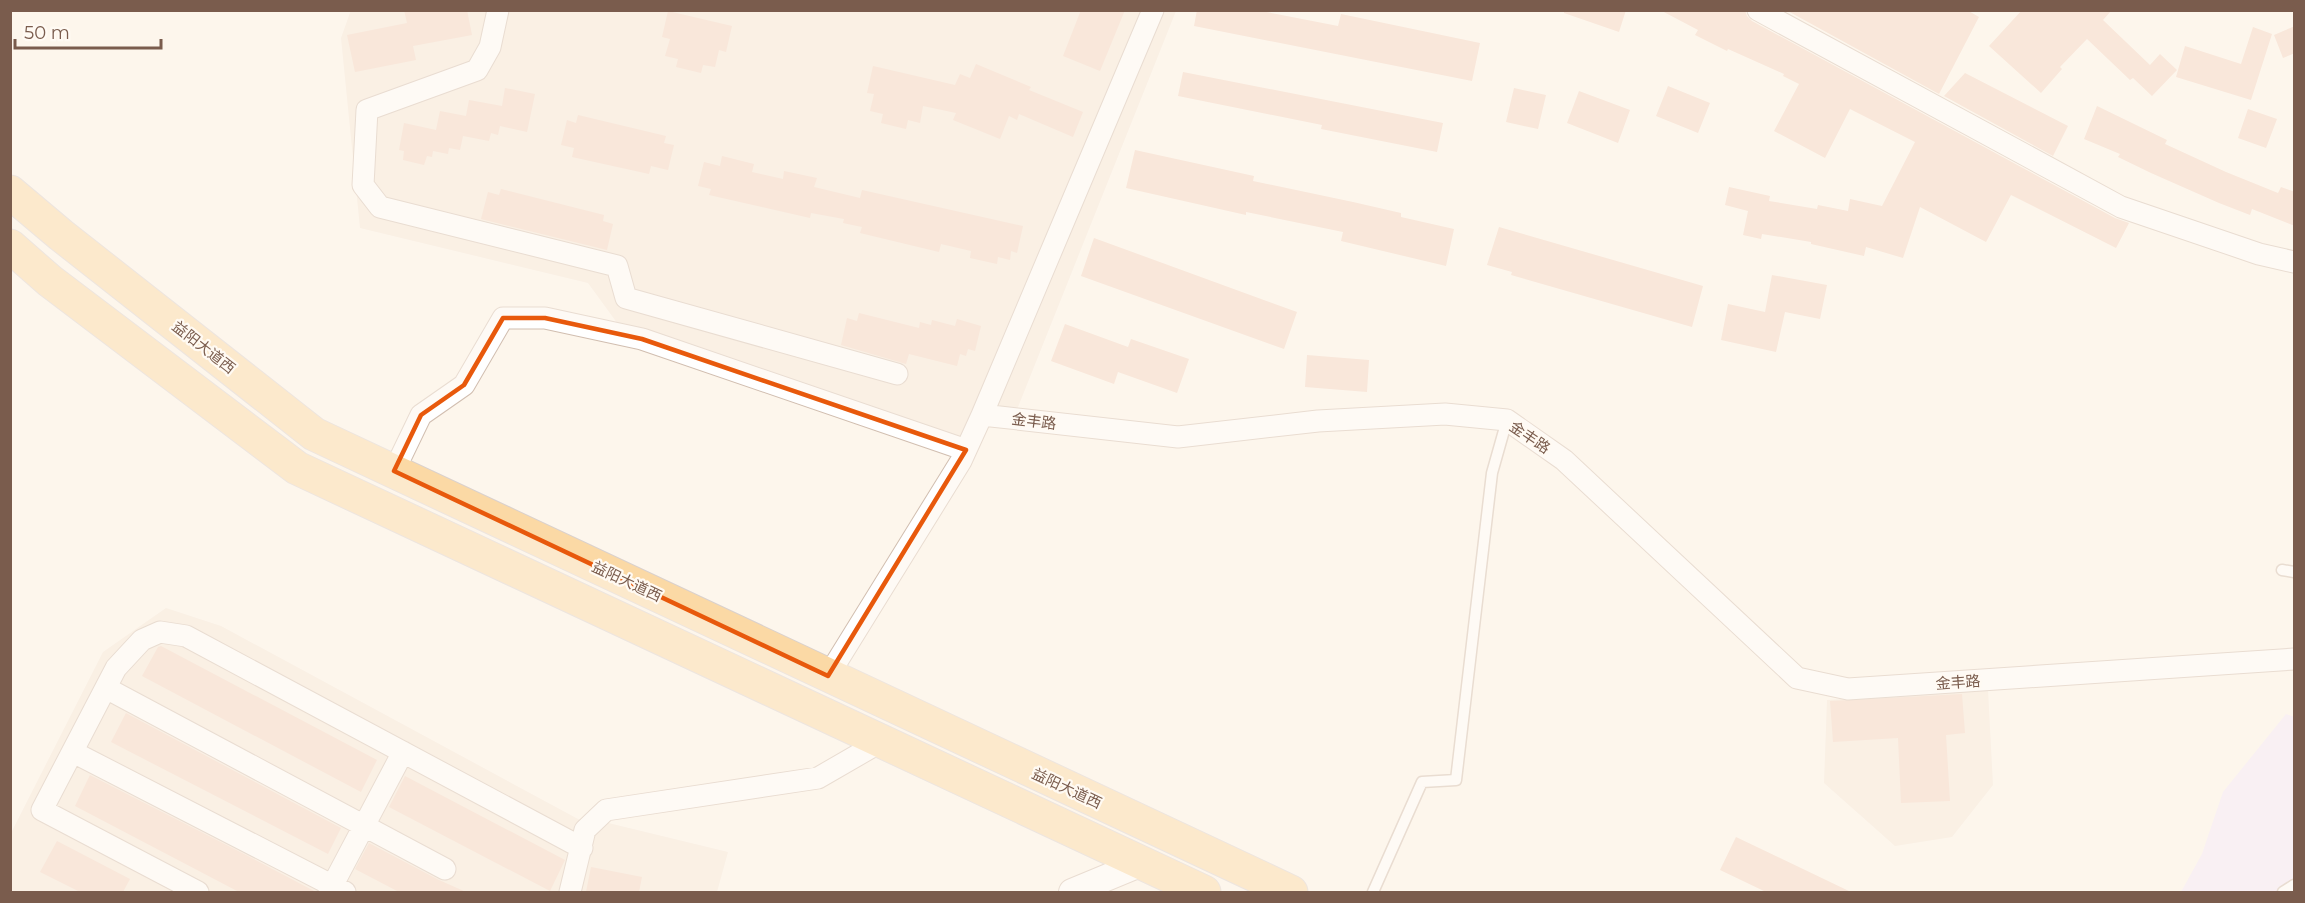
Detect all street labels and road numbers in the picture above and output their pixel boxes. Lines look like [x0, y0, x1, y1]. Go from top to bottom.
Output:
street label: 益阳大道西 [169, 316, 239, 378]
street label: 金丰路 [1011, 409, 1057, 433]
street label: 金丰路 [1506, 417, 1554, 457]
street label: 益阳大道西 [589, 557, 665, 605]
street label: 金丰路 [1935, 671, 1981, 693]
street label: 益阳大道西 [1029, 764, 1105, 812]

